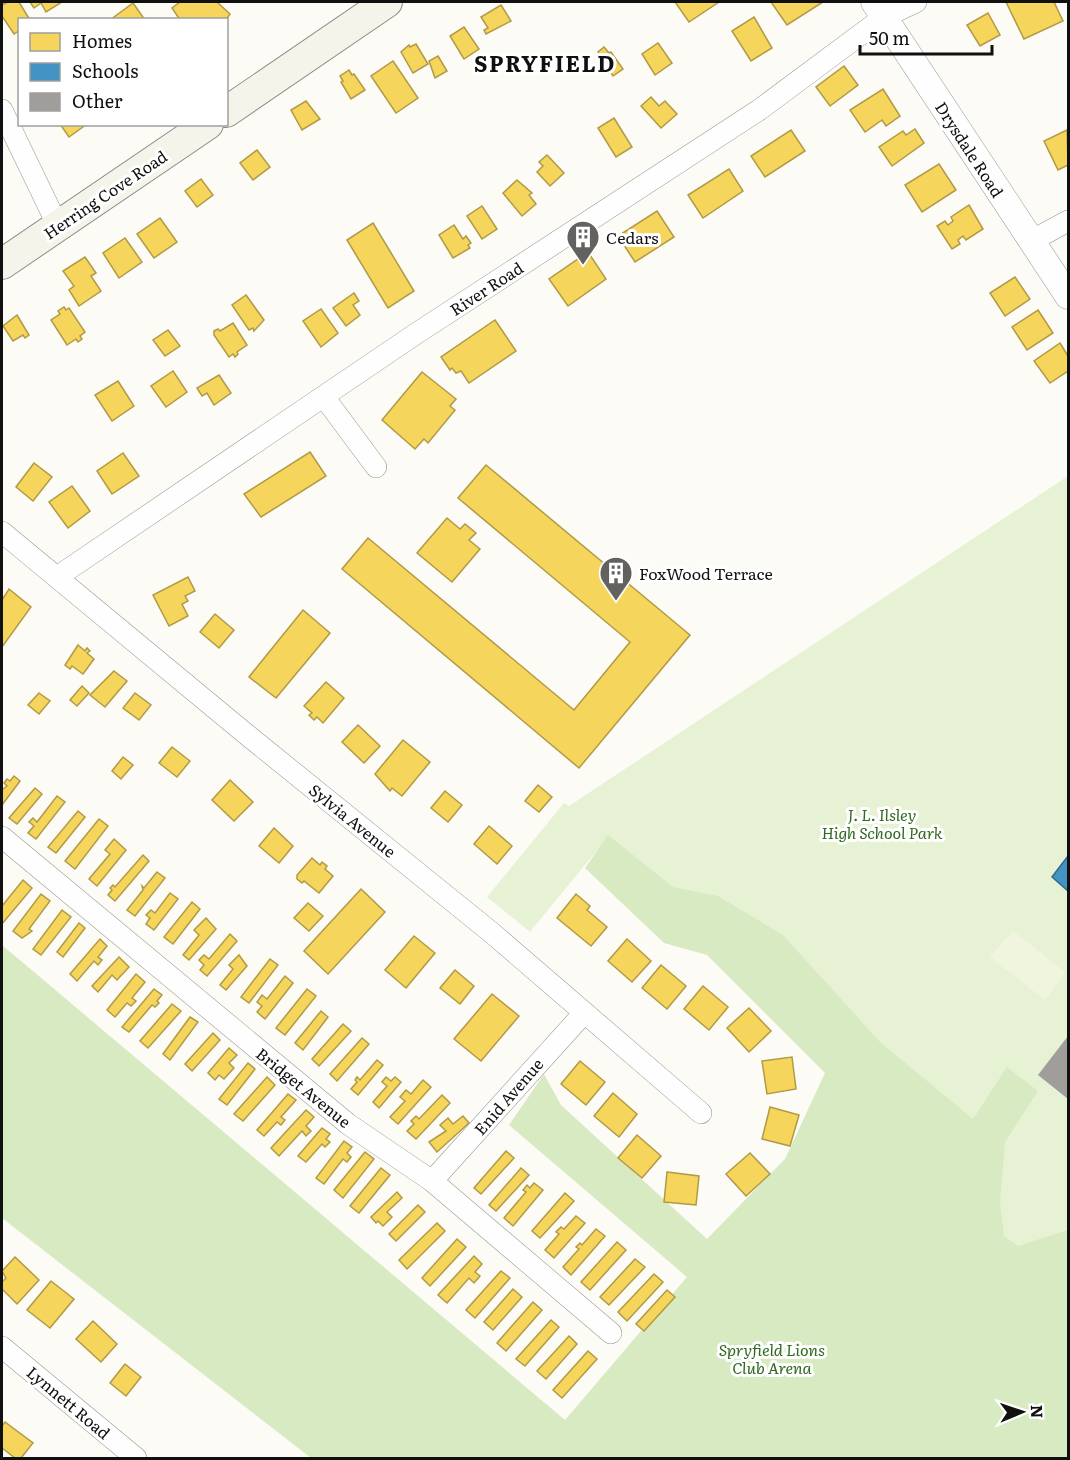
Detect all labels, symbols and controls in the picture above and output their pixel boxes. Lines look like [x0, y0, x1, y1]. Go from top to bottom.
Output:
legend [18, 18, 228, 126]
scale bar [860, 18, 992, 56]
text: 50 m [869, 24, 910, 51]
text: Homes [72, 27, 132, 54]
district label: SPRYFIELD [474, 46, 616, 79]
text: Schools [72, 57, 138, 84]
text: Other [72, 87, 123, 114]
street label: Drysdale Road [930, 96, 1010, 202]
street label: Herring Cove Road [38, 144, 172, 244]
building icon: Cedars [565, 219, 601, 266]
place label: Cedars [606, 225, 659, 249]
street label: River Road [445, 255, 528, 321]
building icon: FoxWood Terrace [598, 555, 634, 602]
place label: FoxWood Terrace [639, 561, 773, 585]
street label: Sylvia Avenue [304, 777, 402, 863]
park label: J. L. Ilsley High School Park [822, 802, 943, 844]
street label: Bridget Avenue [251, 1041, 357, 1133]
street label: Enid Avenue [468, 1052, 548, 1140]
park label: Spryfield Lions Club Arena [719, 1337, 825, 1379]
street label: Lynnett Road [22, 1360, 116, 1444]
north arrow [992, 1382, 1052, 1442]
text: N [1026, 1404, 1050, 1419]

